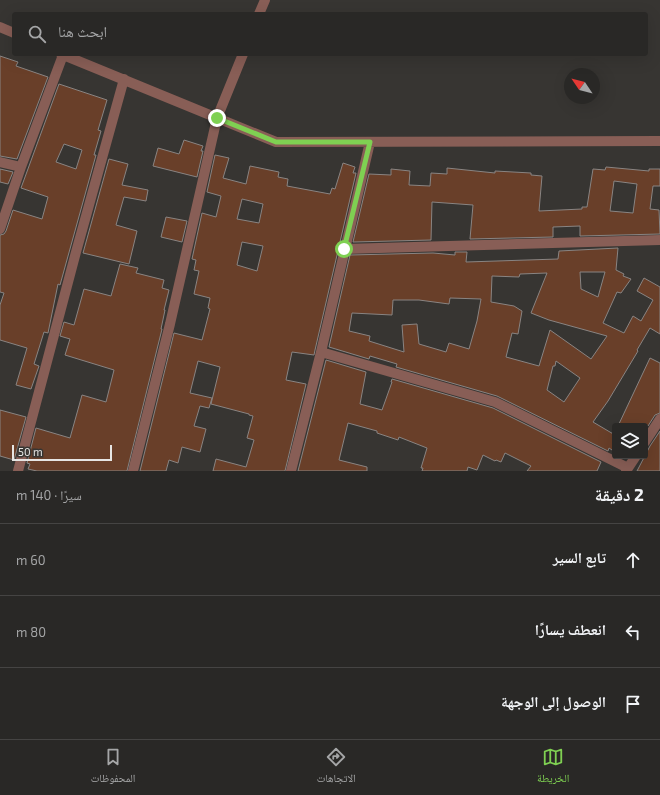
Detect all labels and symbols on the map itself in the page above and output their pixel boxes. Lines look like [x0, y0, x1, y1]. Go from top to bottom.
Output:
north arrow [564, 68, 600, 104]
route end [208, 109, 226, 127]
route start [335, 240, 353, 258]
scale bar [12, 443, 112, 462]

